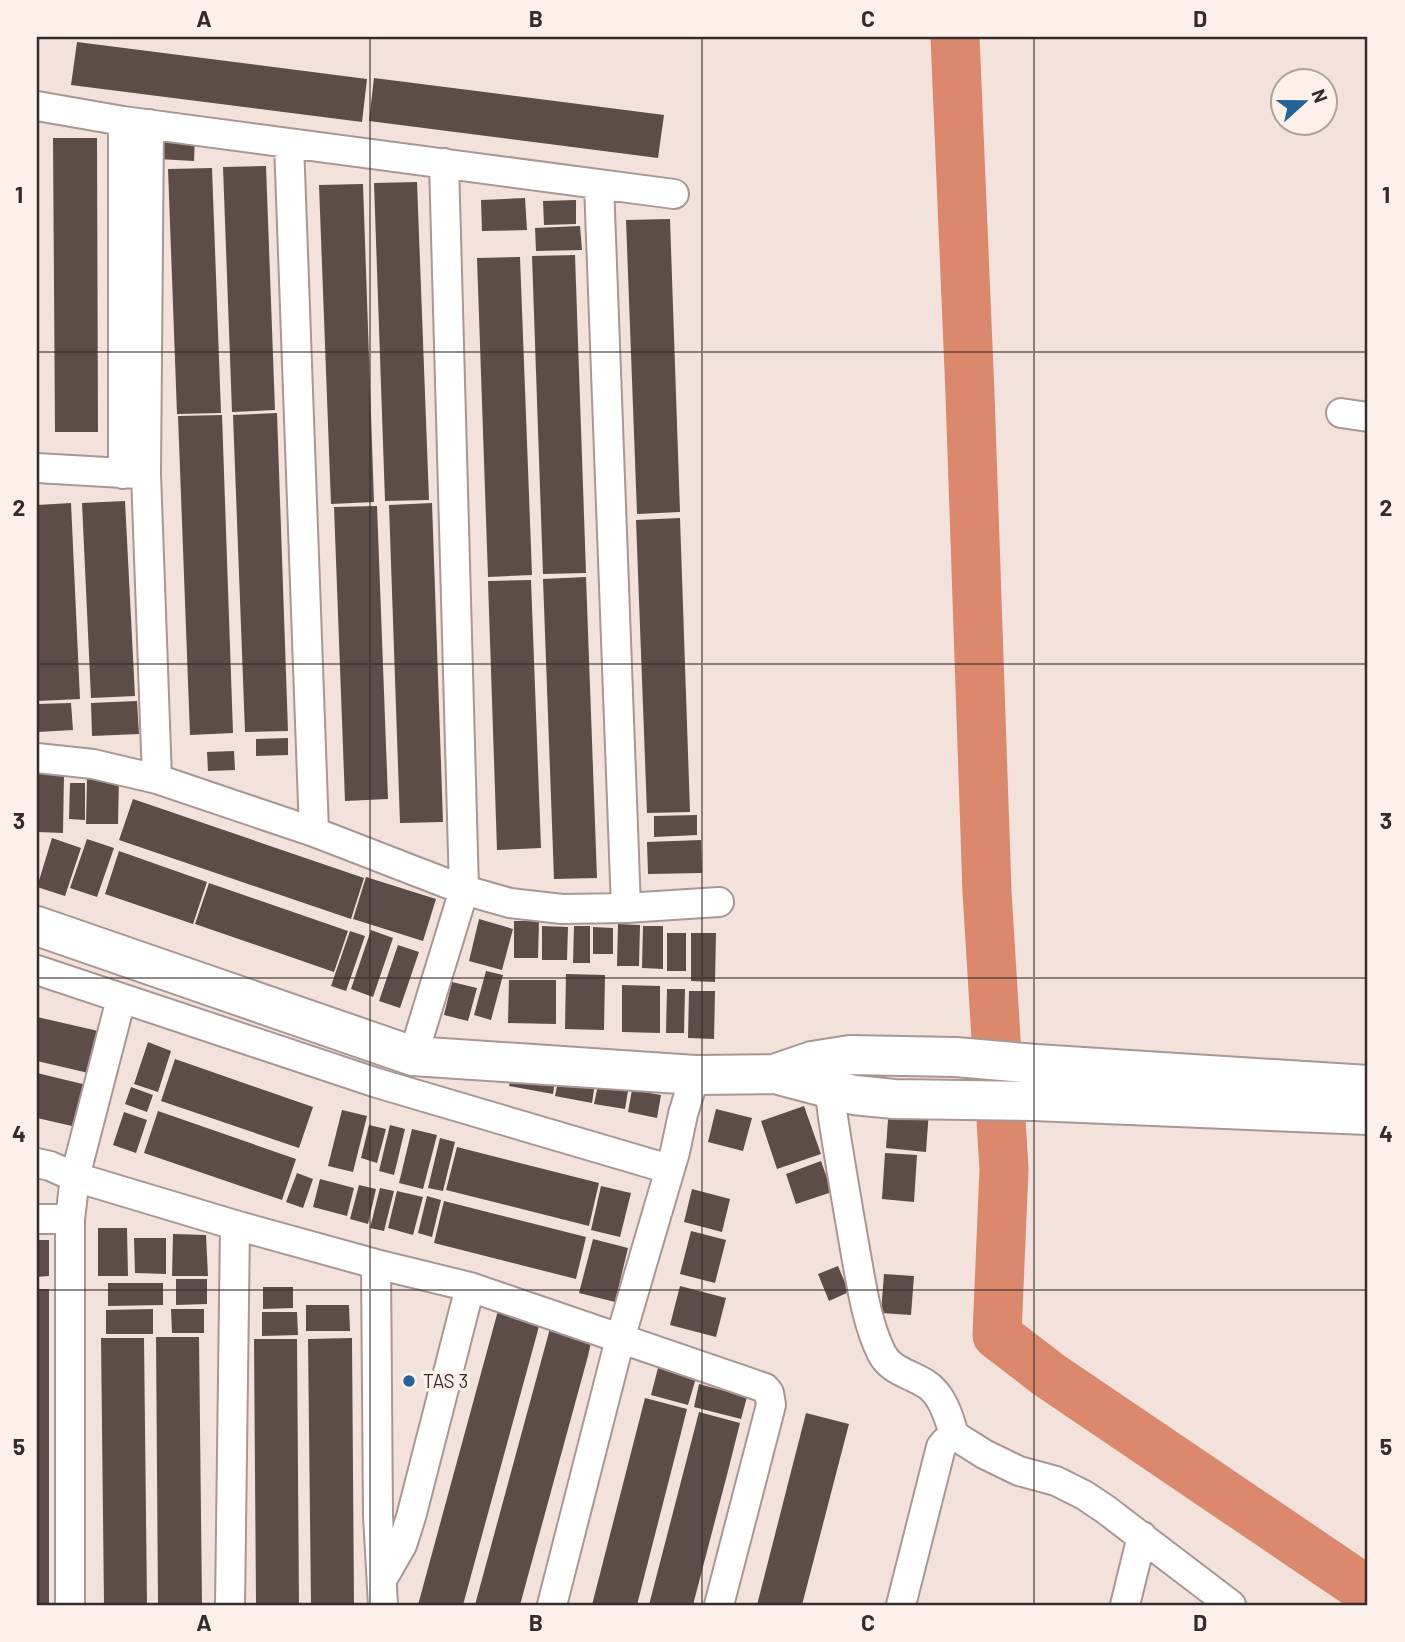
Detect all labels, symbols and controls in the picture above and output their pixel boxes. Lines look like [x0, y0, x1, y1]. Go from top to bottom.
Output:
text: A [196, 4, 212, 32]
text: B [529, 4, 543, 32]
text: C [861, 4, 875, 32]
text: D [1193, 4, 1207, 32]
north arrow [1268, 66, 1338, 136]
text: N [1307, 86, 1333, 106]
text: 1 [15, 180, 23, 208]
text: 1 [1382, 180, 1390, 208]
text: 2 [13, 493, 25, 521]
text: 2 [1380, 493, 1392, 521]
text: 3 [13, 806, 25, 834]
text: 3 [1380, 806, 1392, 834]
text: 4 [12, 1119, 26, 1147]
text: 4 [1379, 1119, 1393, 1147]
place label: TAS 3 [423, 1369, 468, 1392]
marker: TAS 3 [401, 1373, 417, 1389]
text: 5 [13, 1432, 25, 1460]
text: 5 [1380, 1432, 1392, 1460]
text: A [196, 1608, 212, 1636]
text: B [529, 1608, 543, 1636]
text: C [861, 1608, 875, 1636]
text: D [1193, 1608, 1207, 1636]

